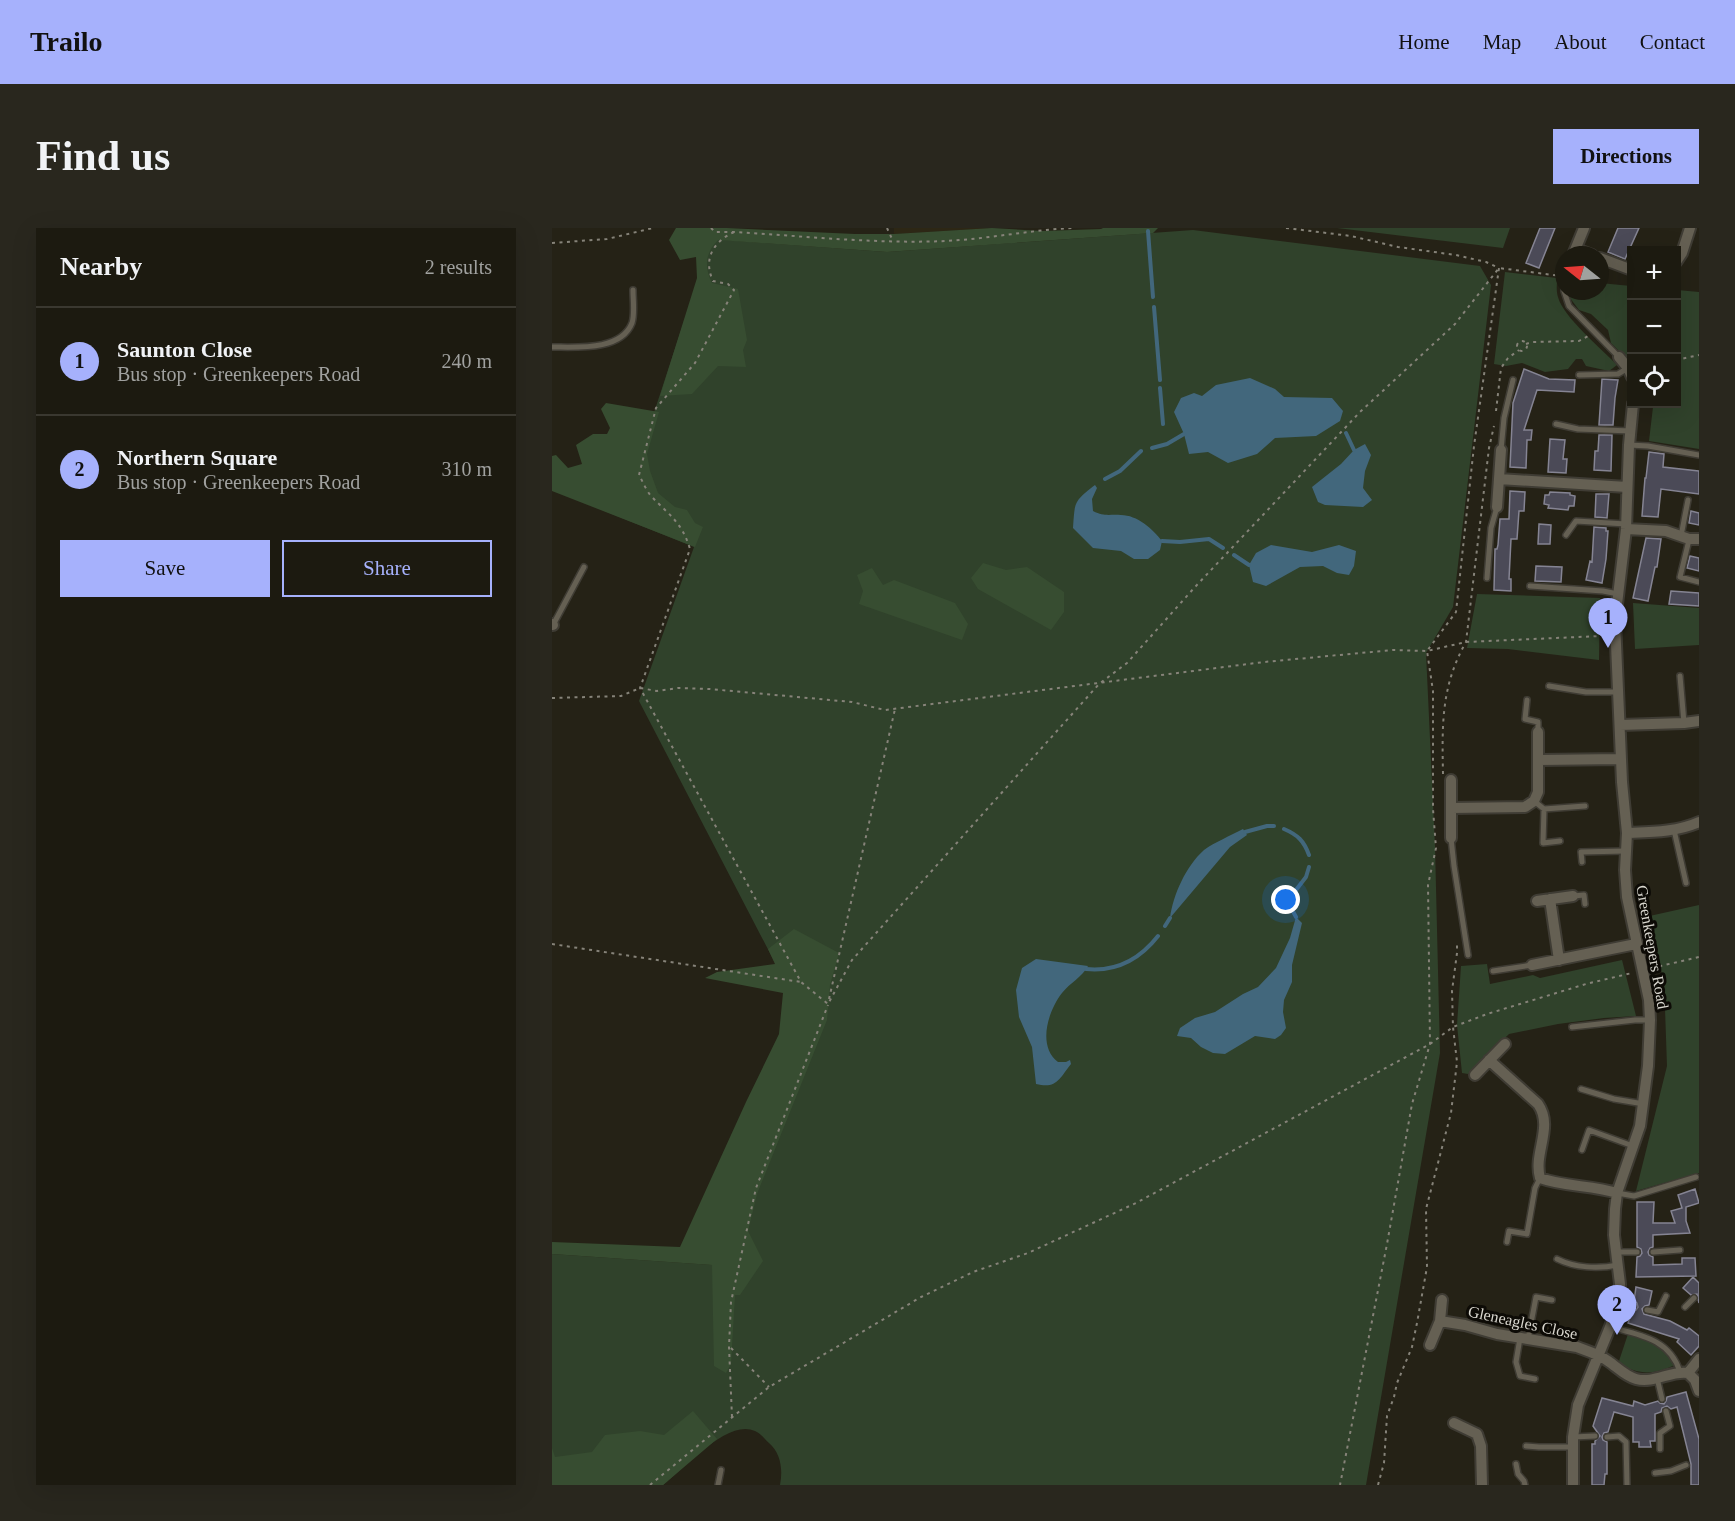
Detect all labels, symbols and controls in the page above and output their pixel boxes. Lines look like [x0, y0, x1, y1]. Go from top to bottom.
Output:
text: Trailo [30, 26, 103, 57]
text: Home [1398, 30, 1450, 54]
text: Map [1483, 30, 1521, 54]
text: About [1554, 30, 1607, 54]
text: Contact [1640, 30, 1705, 54]
button: Directions [1553, 129, 1699, 184]
text: Find us [36, 133, 170, 179]
north arrow [1555, 246, 1609, 300]
map controls [1627, 246, 1681, 408]
button: + [1627, 246, 1681, 300]
text: Nearby [60, 252, 142, 281]
text: 2 results [425, 256, 492, 278]
button: − [1627, 300, 1681, 354]
text: Saunton Close [117, 337, 252, 362]
text: 1 [75, 350, 85, 372]
text: 240 m [441, 350, 492, 372]
button: locate [1627, 354, 1681, 408]
text: Bus stop · Greenkeepers Road [117, 363, 360, 385]
text: Northern Square [117, 445, 277, 470]
text: 2 [75, 458, 85, 480]
text: 310 m [441, 458, 492, 480]
text: Bus stop · Greenkeepers Road [117, 471, 360, 493]
button: Save [60, 540, 270, 597]
button: Share [282, 540, 492, 597]
pin: 1 [1588, 598, 1628, 648]
street label: Greenkeepers Road [1632, 884, 1672, 1011]
your location [1271, 885, 1300, 914]
pin: 2 [1598, 1286, 1636, 1335]
street label: Gleneagles Close [1466, 1303, 1579, 1343]

